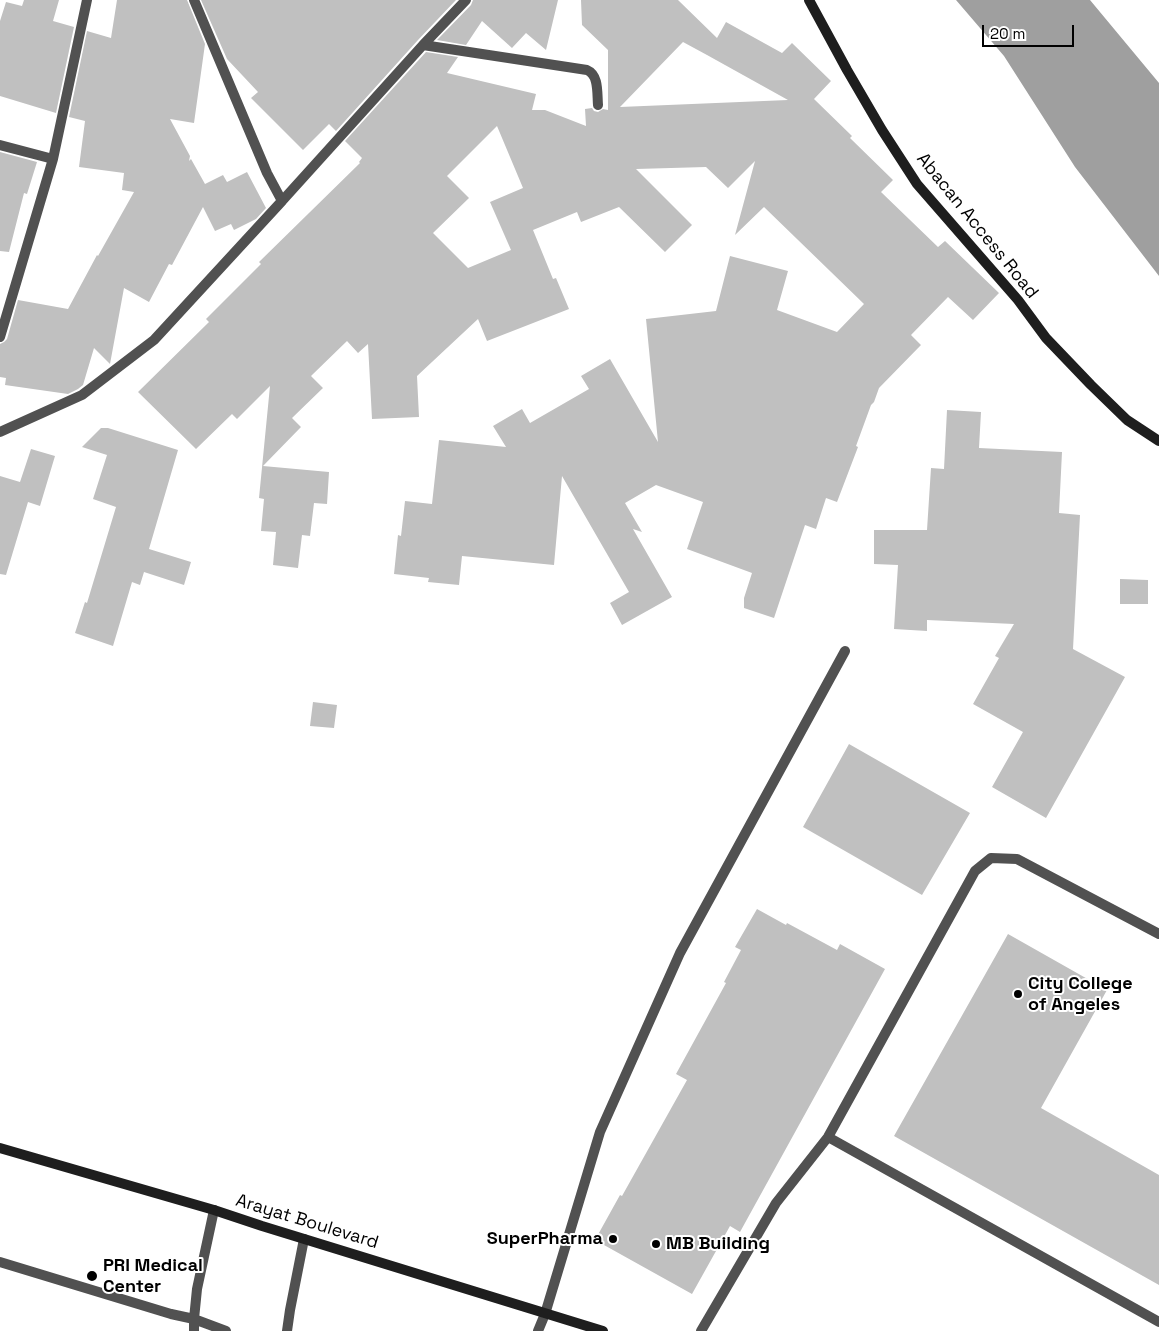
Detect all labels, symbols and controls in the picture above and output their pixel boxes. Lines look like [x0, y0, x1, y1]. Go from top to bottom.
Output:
scale bar [984, 15, 1076, 47]
text: 20 m [990, 24, 1025, 43]
street label: Abacan Access Road [912, 149, 1042, 303]
place label: City College of Angeles [1028, 973, 1133, 1016]
marker: City College of Angeles [1012, 988, 1024, 1000]
street label: Arayat Boulevard [233, 1190, 381, 1254]
place label: SuperPharma [487, 1228, 603, 1250]
marker: SuperPharma [607, 1233, 619, 1245]
place label: MB Building [666, 1233, 770, 1255]
marker: MB Building [650, 1238, 662, 1250]
place label: PRI Medical Center [103, 1255, 203, 1298]
marker: PRI Medical Center [85, 1269, 99, 1283]

